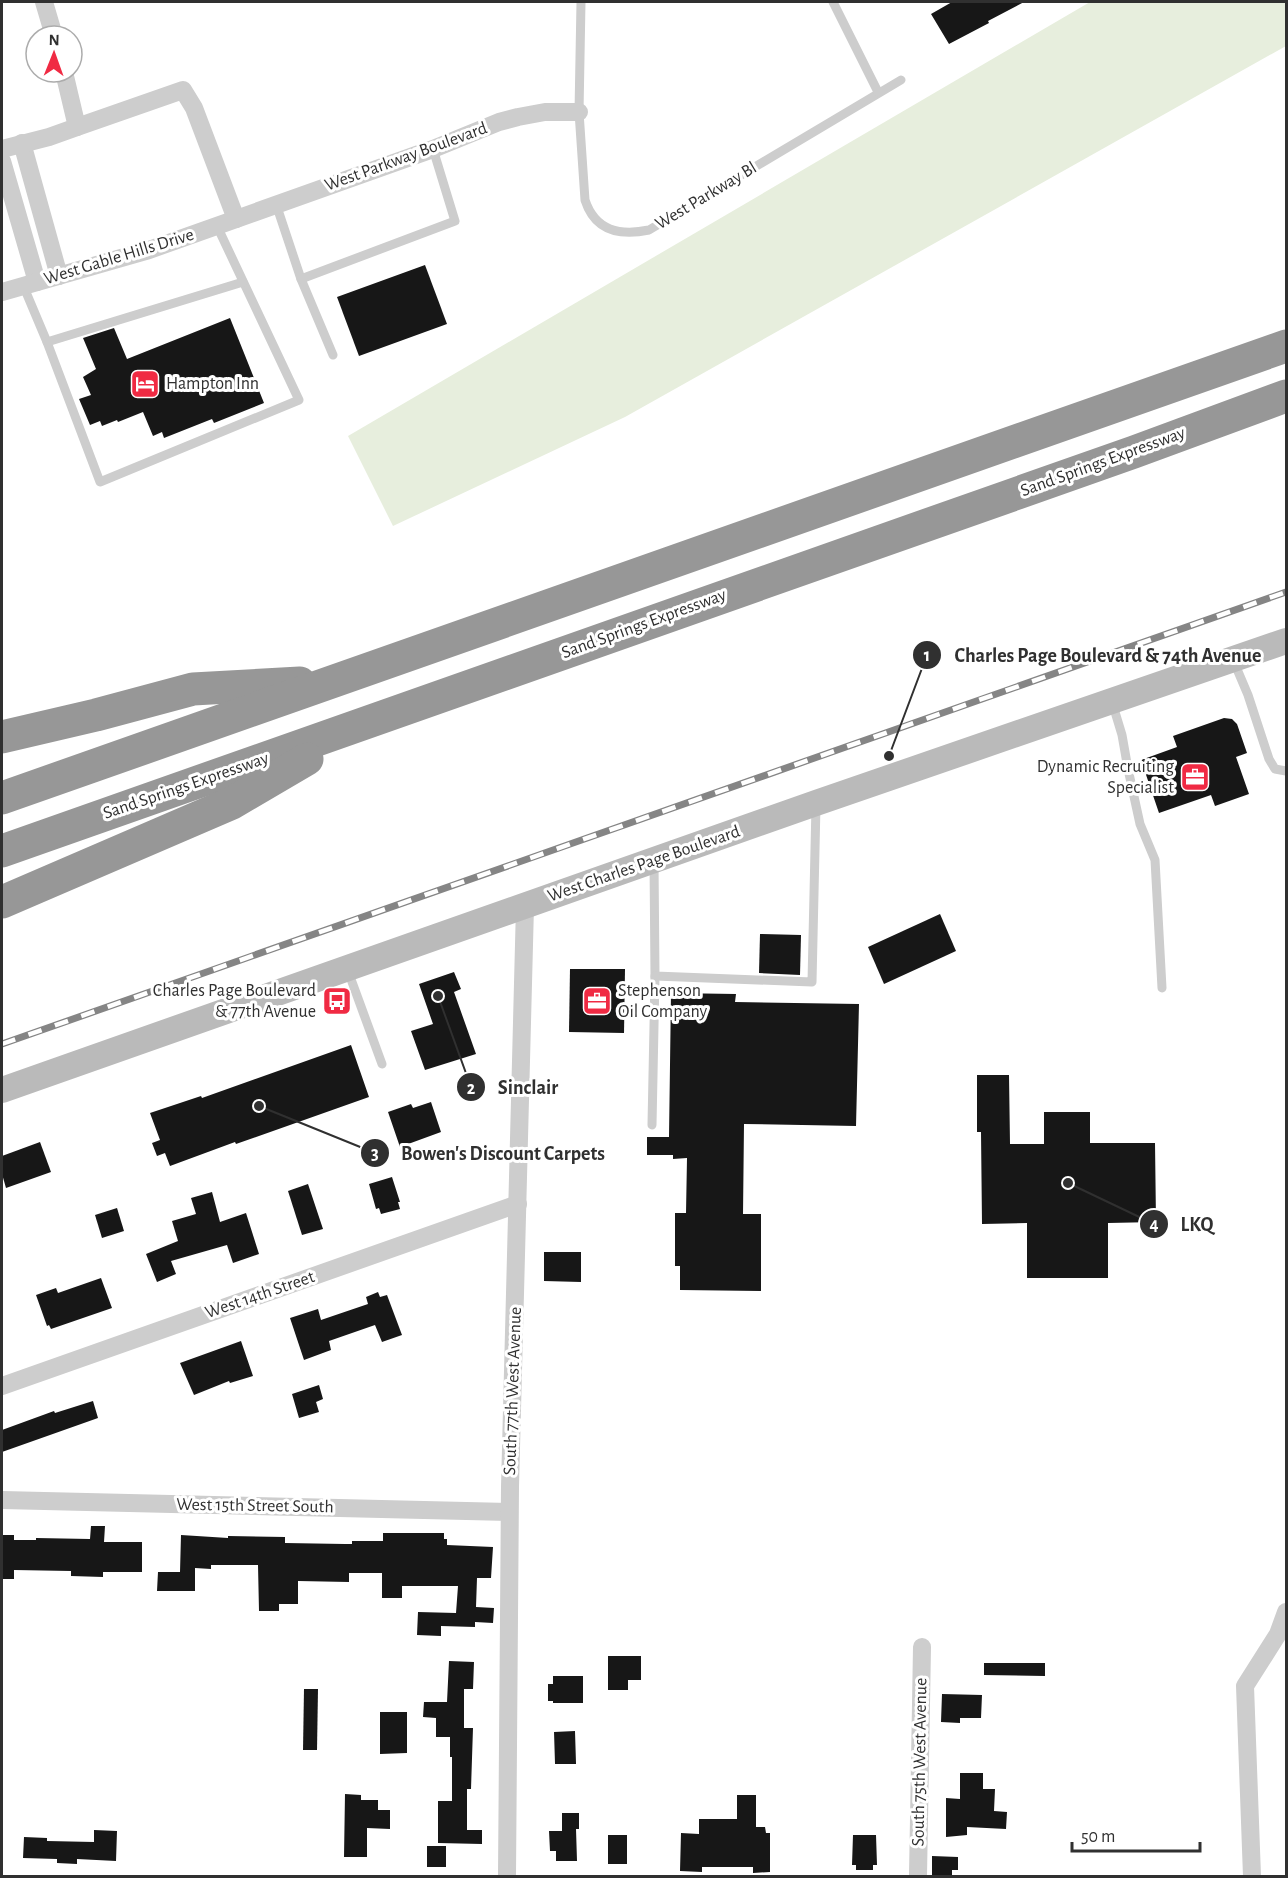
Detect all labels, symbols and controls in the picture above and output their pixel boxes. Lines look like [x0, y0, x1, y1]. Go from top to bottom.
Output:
north arrow [24, 24, 84, 84]
text: N [49, 32, 60, 48]
street label: West Parkway Boulevard [322, 119, 490, 195]
street label: West Parkway Bl [652, 159, 760, 233]
street label: West Gable Hills Drive [42, 226, 196, 288]
hotel icon: Hampton Inn [129, 368, 161, 400]
place label: Hampton Inn [166, 375, 259, 393]
street label: Sand Springs Expressway [1018, 424, 1188, 500]
street label: Sand Springs Expressway [559, 586, 729, 662]
callout: Charles Page Boulevard & 74th Avenue [912, 636, 1273, 674]
text: Charles Page Boulevard & 74th Avenue [955, 646, 1261, 666]
text: 1 [924, 647, 930, 665]
street label: Sand Springs Expressway [101, 749, 271, 823]
place label: Dynamic Recruiting Specialist [1037, 758, 1174, 797]
office icon: Dynamic Recruiting Specialist [1179, 761, 1211, 793]
street label: West Charles Page Boulevard [546, 823, 742, 905]
place label: Charles Page Boulevard & 77th Avenue [153, 982, 316, 1021]
place label: Stephenson Oil Company [618, 982, 708, 1021]
bus stop icon: Charles Page Boulevard & 77th Avenue [321, 985, 353, 1017]
office icon: Stephenson Oil Company [581, 985, 613, 1017]
callout: Sinclair [456, 1068, 571, 1106]
text: Sinclair [498, 1078, 558, 1098]
text: 2 [467, 1080, 476, 1098]
callout: Bowen's Discount Carpets [360, 1134, 617, 1172]
text: Bowen's Discount Carpets [401, 1144, 605, 1164]
text: 3 [371, 1145, 379, 1163]
callout: LKQ [1139, 1205, 1226, 1243]
text: LKQ [1181, 1215, 1215, 1236]
text: 4 [1149, 1216, 1159, 1234]
street label: West 14th Street [203, 1268, 317, 1322]
street label: South 77th West Avenue [501, 1306, 525, 1476]
street label: West 15th Street South [176, 1496, 334, 1516]
street label: South 75th West Avenue [910, 1677, 930, 1847]
scale bar [1072, 1815, 1200, 1853]
text: 50 m [1081, 1828, 1115, 1846]

